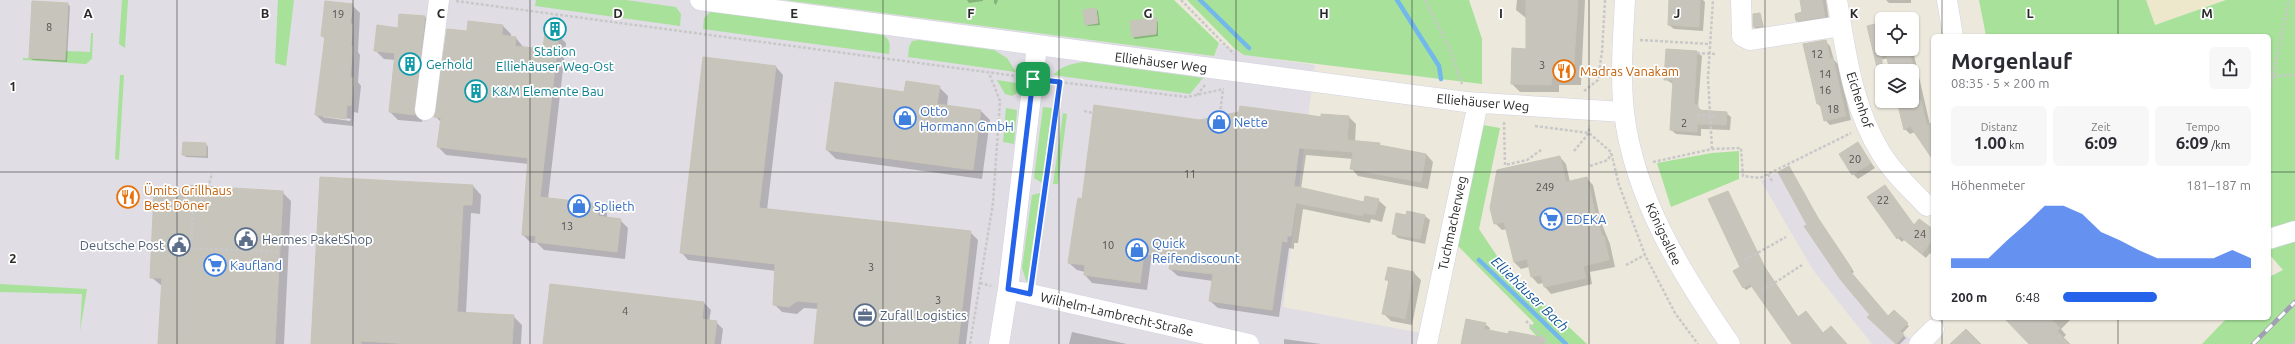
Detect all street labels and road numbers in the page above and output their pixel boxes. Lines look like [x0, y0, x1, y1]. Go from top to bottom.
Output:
street label: Elliehäuser Weg [1114, 49, 1208, 75]
street label: Eichenhof [1844, 70, 1876, 130]
street label: Elliehäuser Weg [1436, 91, 1530, 113]
street label: Tuchmacherweg [1435, 174, 1469, 272]
street label: Königsallee [1644, 201, 1684, 267]
street label: Wilhelm-Lambrecht-Straße [1039, 290, 1195, 338]

